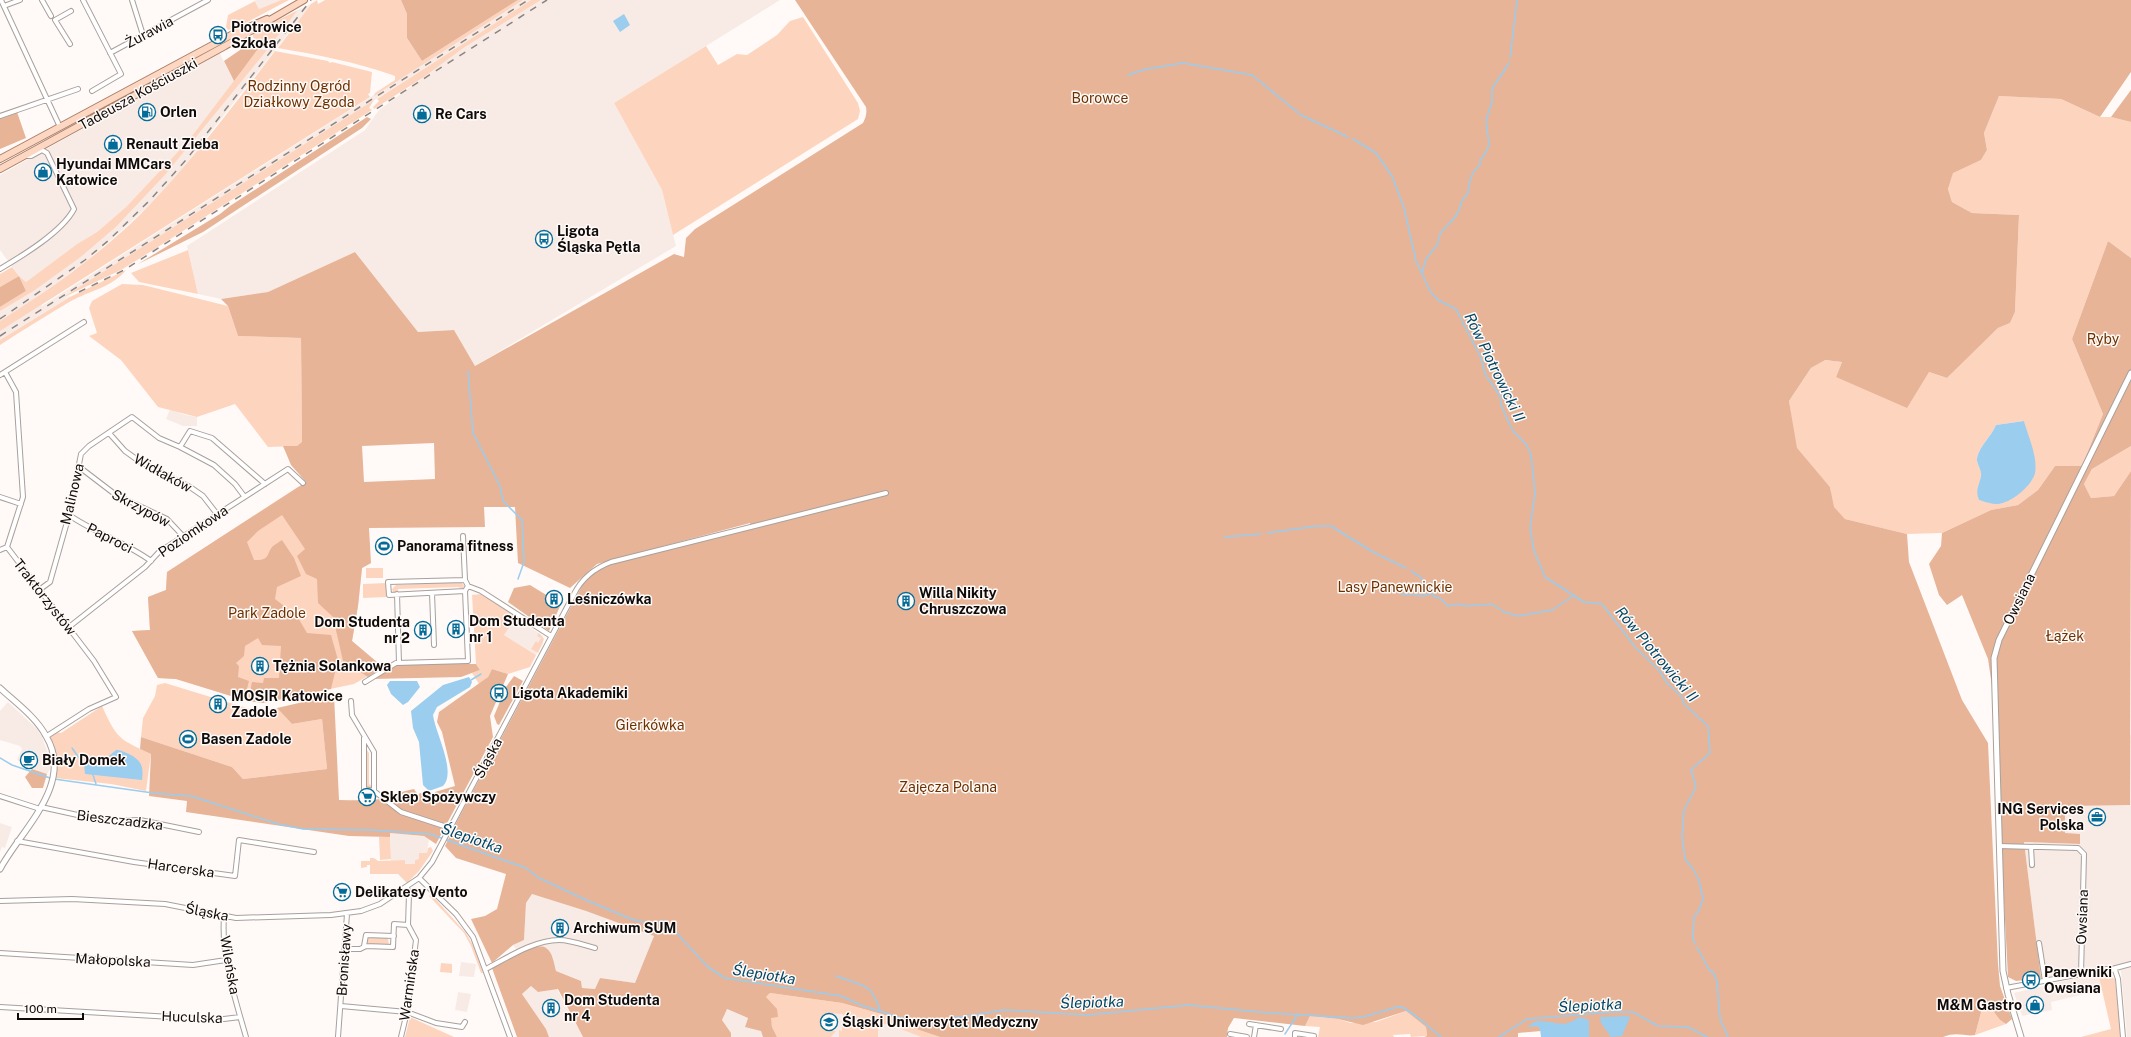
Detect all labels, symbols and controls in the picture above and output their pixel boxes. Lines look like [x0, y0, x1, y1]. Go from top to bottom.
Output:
street label: Żurawia [121, 11, 176, 51]
place label: Piotrowice Szkoła [231, 19, 302, 51]
bus stop icon: Piotrowice Szkoła [208, 25, 228, 45]
street label: Tadeusza Kościuszki [76, 55, 200, 133]
park label: Rodzinny Ogród Działkowy Zgoda [243, 78, 355, 110]
park label: Borowce [1072, 90, 1128, 106]
fuel station icon: Orlen [137, 102, 157, 122]
place label: Orlen [160, 104, 197, 120]
shop icon: Re Cars [412, 104, 432, 124]
place label: Re Cars [435, 106, 487, 122]
shop icon: Renault Zieba [103, 134, 123, 154]
place label: Renault Zieba [126, 136, 219, 152]
place label: Hyundai MMCars Katowice [56, 156, 171, 188]
shop icon: Hyundai MMCars Katowice [33, 162, 53, 182]
place label: Ligota Śląska Pętla [557, 223, 641, 255]
bus stop icon: Ligota Śląska Pętla [534, 229, 554, 249]
water label: Rów Piotrowicki II [1461, 310, 1529, 424]
park label: Ryby [2087, 331, 2120, 347]
street label: Widłaków [131, 450, 195, 496]
street label: Malinowa [57, 462, 87, 526]
street label: Skrzypów [109, 486, 173, 530]
street label: Poziomkowa [155, 502, 231, 560]
street label: Paproci [84, 520, 136, 556]
sports icon: Panorama fitness [374, 536, 394, 556]
place label: Panorama fitness [397, 538, 514, 554]
street label: Traktorzystów [10, 556, 80, 638]
street label: Owsiana [2000, 571, 2038, 627]
park label: Lasy Panewnickie [1337, 579, 1453, 595]
place label: Willa Nikity Chruszczowa [919, 585, 1007, 617]
building icon: Leśniczówka [544, 589, 564, 609]
place label: Leśniczówka [567, 591, 652, 607]
building icon: Willa Nikity Chruszczowa [896, 591, 916, 611]
water label: Rów Piotrowicki II [1612, 603, 1702, 705]
park label: Park Zadole [228, 605, 306, 621]
place label: Dom Studenta nr 1 [469, 613, 565, 645]
place label: Dom Studenta nr 2 [314, 614, 410, 646]
building icon: Dom Studenta nr 1 [446, 619, 466, 639]
building icon: Dom Studenta nr 2 [413, 620, 433, 640]
park label: Łążek [2046, 628, 2084, 644]
building icon: Tężnia Solankowa [250, 656, 270, 676]
place label: Tężnia Solankowa [273, 658, 391, 674]
bus stop icon: Ligota Akademiki [489, 683, 509, 703]
place label: Ligota Akademiki [512, 685, 628, 701]
place label: MOSIR Katowice Zadole [231, 688, 343, 720]
building icon: MOSIR Katowice Zadole [208, 694, 228, 714]
park label: Gierkówka [616, 717, 684, 733]
sports icon: Basen Zadole [178, 729, 198, 749]
place label: Basen Zadole [201, 731, 292, 747]
street label: Śląska [469, 734, 505, 781]
cafe icon: Biały Domek [19, 750, 39, 770]
place label: Biały Domek [42, 752, 126, 768]
park label: Zajęcza Polana [899, 779, 997, 795]
supermarket icon: Sklep Spożywczy [357, 787, 377, 807]
place label: Sklep Spożywczy [380, 789, 496, 805]
place label: ING Services Polska [1997, 801, 2084, 833]
street label: Bieszczadzka [76, 807, 164, 833]
office icon: ING Services Polska [2087, 807, 2107, 827]
water label: Ślepiotka [439, 819, 505, 856]
street label: Harcerska [147, 855, 215, 881]
supermarket icon: Delikatesy Vento [332, 882, 352, 902]
place label: Delikatesy Vento [355, 884, 468, 900]
street label: Owsiana [2073, 889, 2091, 945]
street label: Śląska [184, 898, 230, 924]
building icon: Archiwum SUM [550, 918, 570, 938]
place label: Archiwum SUM [573, 920, 676, 936]
street label: Bronisławy [334, 923, 355, 997]
street label: Wileńska [217, 934, 243, 996]
street label: Warmińska [396, 948, 422, 1022]
street label: Małopolska [75, 950, 151, 970]
water label: Ślepiotka [731, 960, 797, 987]
place label: Panewniki Owsiana [2044, 964, 2112, 996]
bus stop icon: Panewniki Owsiana [2021, 970, 2041, 990]
water label: Ślepiotka [1060, 991, 1124, 1012]
place label: Dom Studenta nr 4 [564, 992, 660, 1024]
water label: Ślepiotka [1558, 994, 1622, 1015]
scale bar [18, 995, 83, 1021]
shop icon: M&M Gastro [2025, 995, 2045, 1015]
place label: M&M Gastro [1937, 997, 2022, 1013]
building icon: Dom Studenta nr 4 [541, 998, 561, 1018]
text: 100 m [24, 1002, 57, 1016]
street label: Huculska [161, 1008, 223, 1026]
school or university icon: Śląski Uniwersytet Medyczny [819, 1012, 839, 1032]
place label: Śląski Uniwersytet Medyczny [842, 1012, 1039, 1030]

